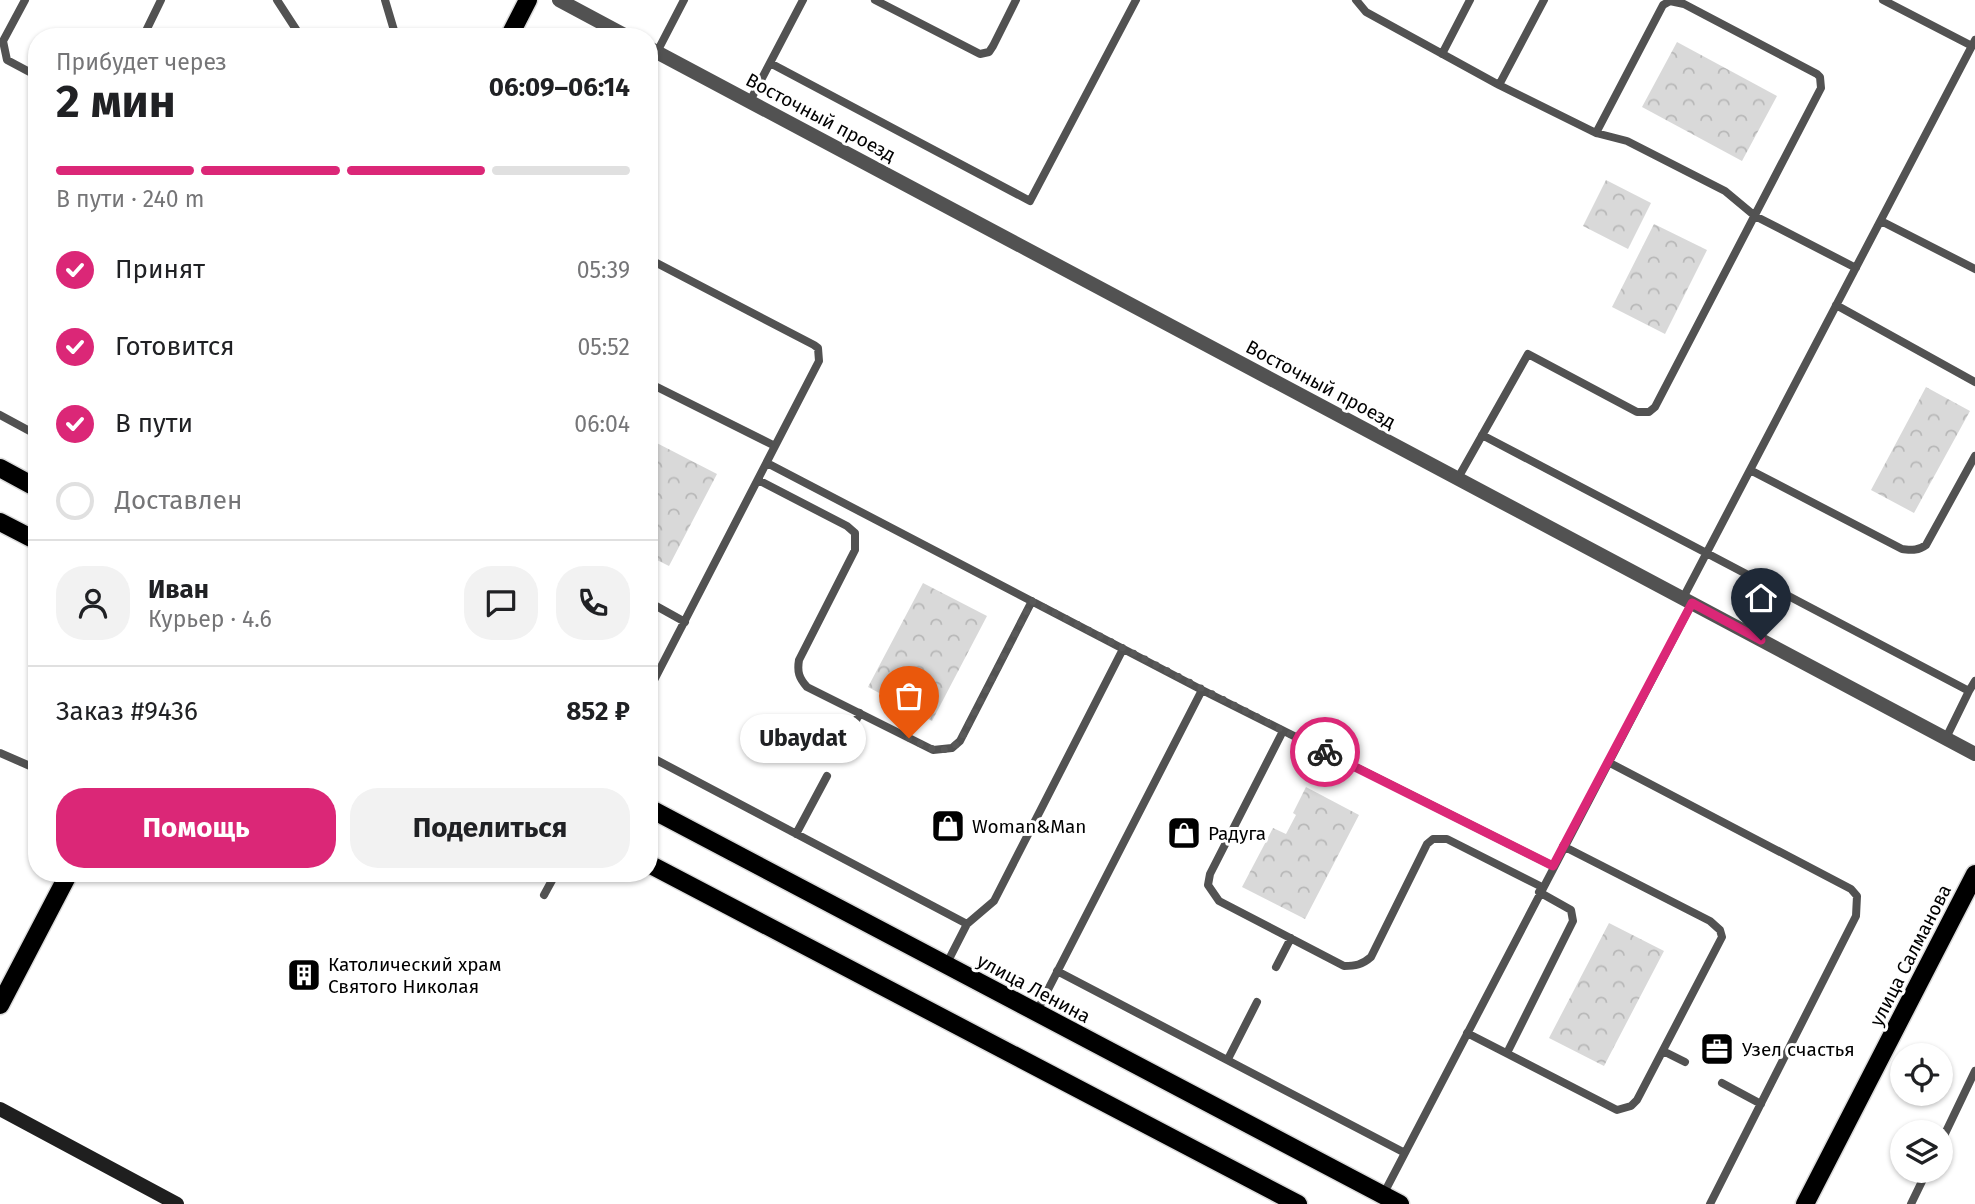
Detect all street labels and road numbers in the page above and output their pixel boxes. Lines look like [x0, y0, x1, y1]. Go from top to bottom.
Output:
street label: Восточный проезд [742, 68, 900, 167]
street label: Восточный проезд [1242, 335, 1400, 434]
street label: улица Салманова [1865, 881, 1956, 1030]
street label: улица Ленина [973, 949, 1094, 1028]

